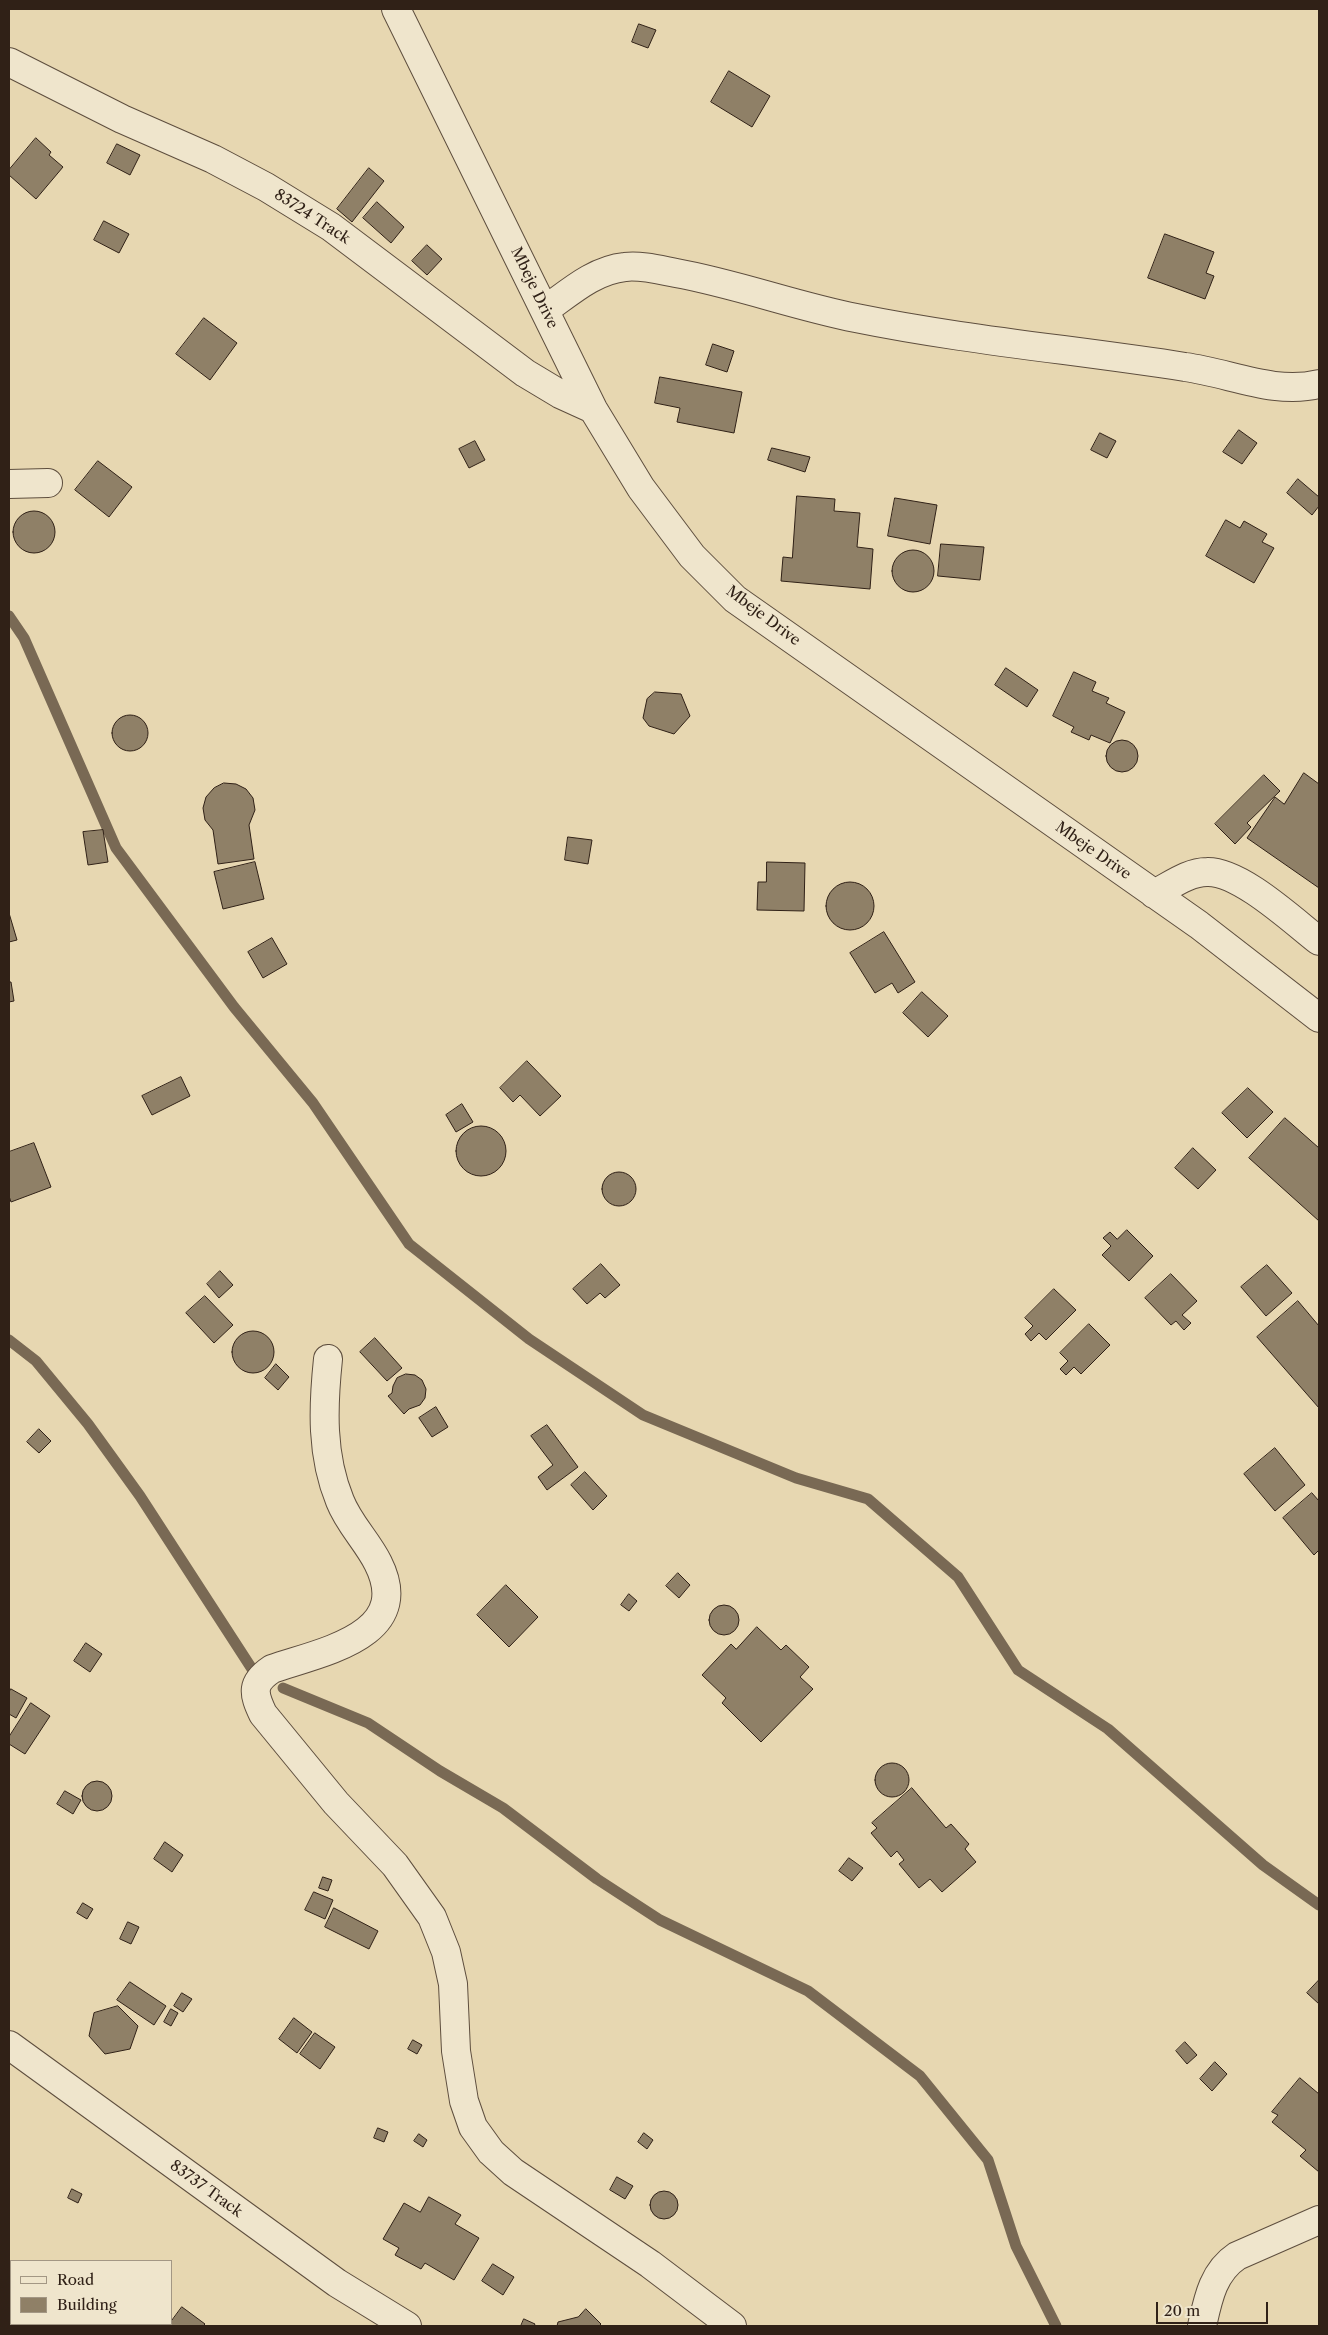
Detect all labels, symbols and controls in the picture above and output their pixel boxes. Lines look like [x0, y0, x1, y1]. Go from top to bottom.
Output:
street label: 83724 Track [271, 186, 353, 248]
street label: Mbeje Drive [507, 244, 561, 332]
street label: Mbeje Drive [722, 582, 804, 650]
street label: Mbeje Drive [1052, 818, 1134, 884]
street label: 83737 Track [166, 2157, 246, 2221]
legend [10, 2260, 172, 2325]
text: Road [57, 2270, 94, 2289]
scale bar [1158, 2292, 1270, 2324]
text: Building [57, 2295, 117, 2314]
text: 20 m [1164, 2301, 1200, 2320]

